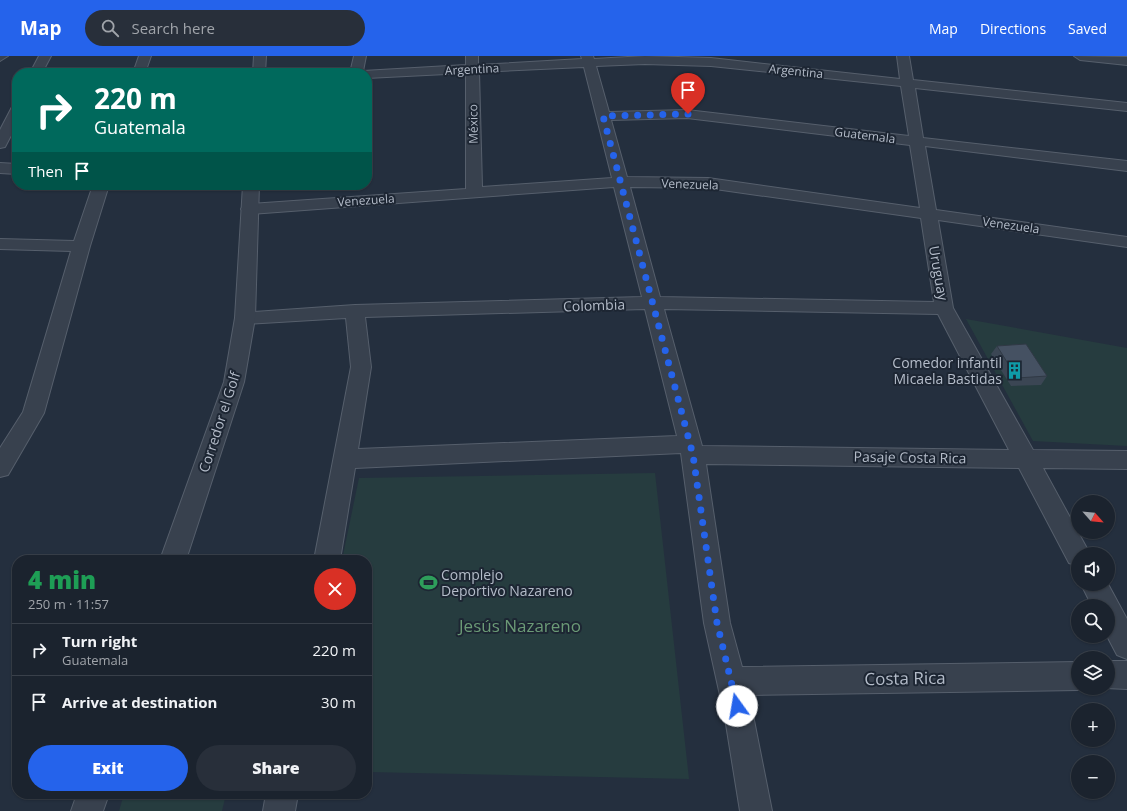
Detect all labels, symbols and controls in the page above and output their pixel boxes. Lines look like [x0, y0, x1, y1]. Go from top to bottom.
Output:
search box [85, 10, 365, 46]
text: Map [20, 15, 61, 41]
icon: search [99, 17, 121, 39]
text: Search here [131, 18, 215, 38]
text: Map [929, 19, 958, 38]
text: Directions [980, 19, 1046, 38]
text: Saved [1068, 19, 1107, 38]
street label: Argentina [444, 59, 500, 79]
street label: Argentina [768, 60, 824, 82]
pin [671, 73, 705, 114]
text: 220 m [94, 79, 177, 117]
icon: arrive [677, 79, 699, 101]
icon: right [28, 84, 80, 136]
street label: México [464, 104, 482, 144]
text: Guatemala [94, 115, 186, 139]
street label: Guatemala [834, 123, 896, 147]
icon: arrive [71, 160, 93, 182]
text: Then [28, 161, 63, 181]
street label: Venezuela [661, 175, 719, 193]
street label: Venezuela [337, 190, 395, 210]
street label: Venezuela [981, 213, 1041, 237]
street label: Uruguay [925, 244, 953, 303]
street label: Colombia [563, 294, 625, 316]
place label: Comedor infantil Micaela Bastidas [892, 353, 1002, 388]
building icon: Comedor infantil Micaela Bastidas [1005, 360, 1025, 380]
street label: Corredor el Golf [194, 368, 245, 475]
street label: Pasaje Costa Rica [854, 447, 966, 467]
north arrow [1071, 495, 1115, 539]
map controls [1071, 495, 1115, 799]
button: sound [1071, 547, 1115, 591]
text: 4 min [28, 563, 96, 596]
place label: Complejo Deportivo Nazareno [441, 565, 573, 600]
button: close [314, 568, 356, 610]
sports icon: Complejo Deportivo Nazareno [418, 572, 438, 592]
text: 250 m · 11:57 [28, 595, 109, 613]
button: search [1071, 599, 1115, 643]
park label: Jesús Nazareno [457, 614, 581, 637]
text: Turn right [62, 631, 137, 651]
icon: right [28, 639, 50, 661]
text: 220 m [312, 640, 356, 660]
text: Guatemala [62, 651, 128, 669]
button: layers [1071, 651, 1115, 695]
street label: Costa Rica [864, 666, 946, 690]
position arrow [716, 685, 758, 727]
icon: arrive [28, 691, 50, 713]
text: Arrive at destination [62, 692, 217, 712]
text: 30 m [321, 692, 356, 712]
button: + [1071, 703, 1115, 747]
button: Exit [28, 745, 188, 791]
button: Share [196, 745, 356, 791]
button: − [1071, 755, 1115, 799]

